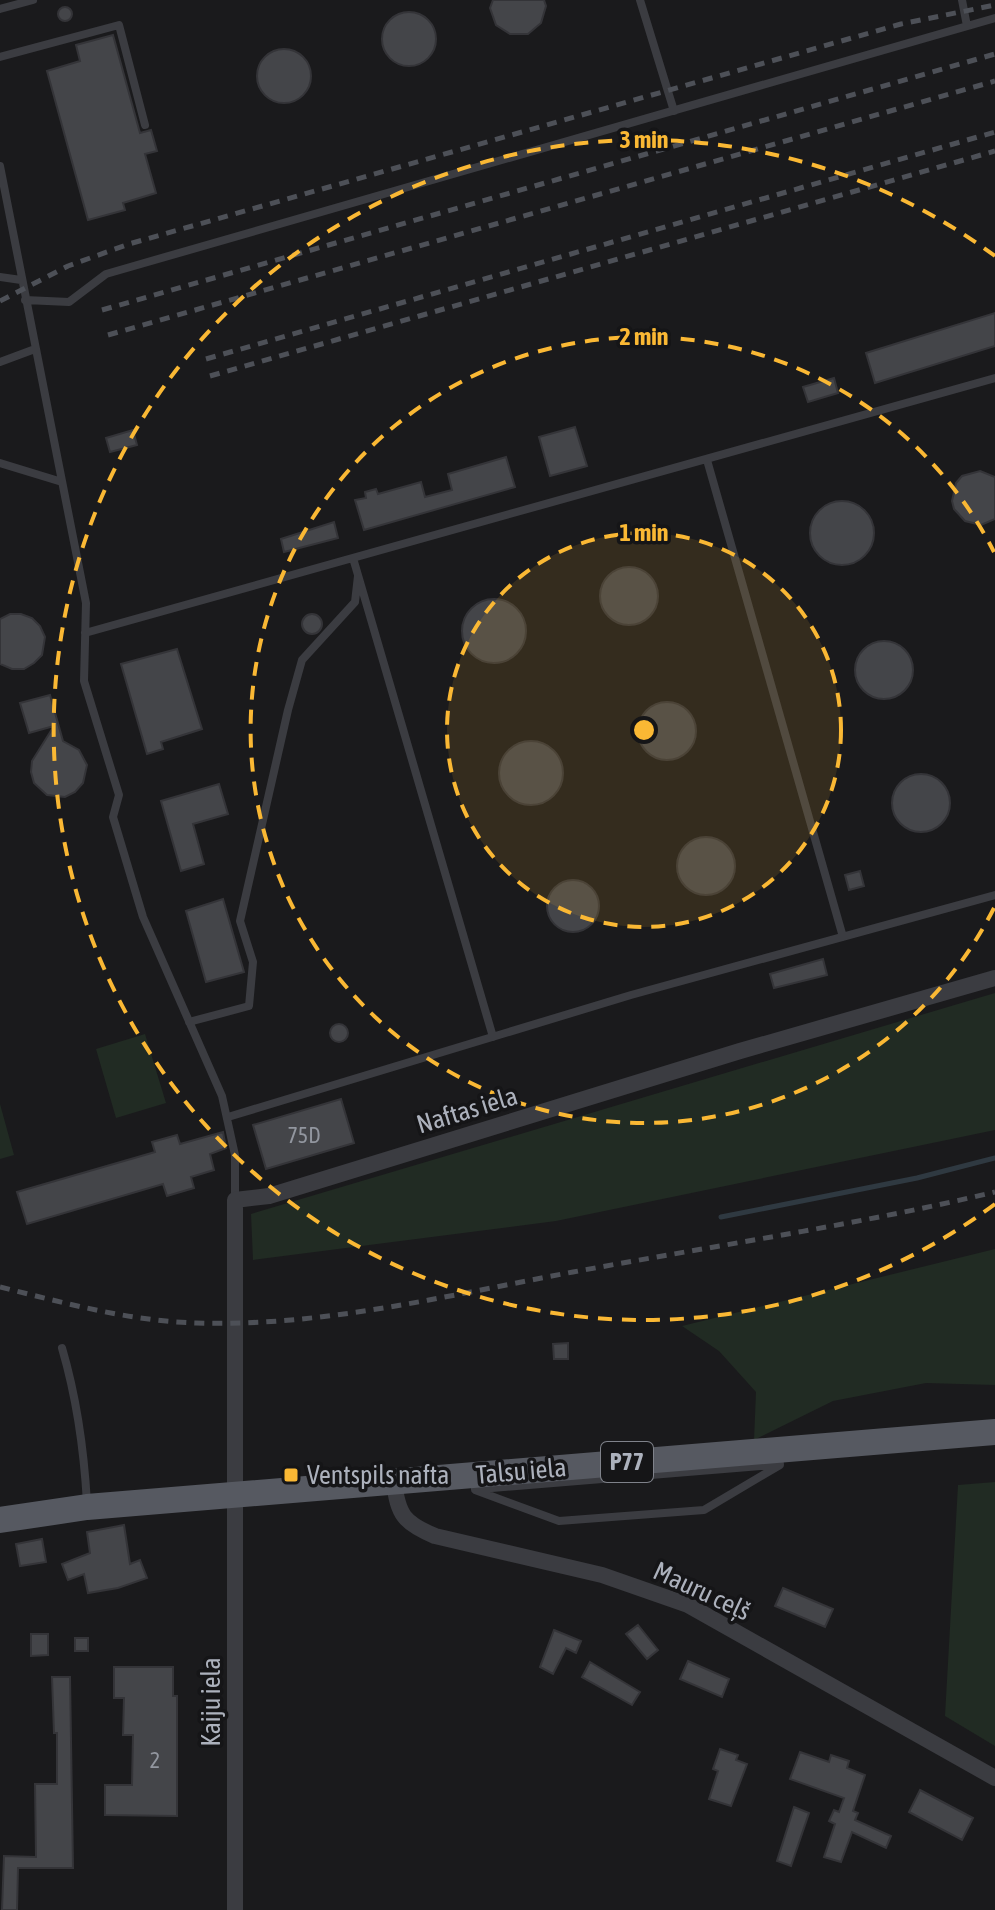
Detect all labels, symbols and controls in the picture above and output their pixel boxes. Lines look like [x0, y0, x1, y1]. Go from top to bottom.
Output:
text: 3 min [619, 126, 669, 153]
text: 2 min [619, 323, 669, 350]
text: 1 min [619, 519, 669, 546]
centre of rings [630, 716, 658, 744]
street label: Naftas iela [413, 1080, 521, 1140]
house number: 75D [287, 1122, 321, 1148]
road number: P77 [601, 1442, 653, 1482]
street label: Talsu iela [475, 1452, 567, 1490]
place label: Ventspils nafta [307, 1460, 449, 1490]
marker: Ventspils nafta [282, 1466, 300, 1484]
street label: Mauru ceļš [649, 1556, 755, 1626]
street label: Kaiju iela [196, 1657, 226, 1747]
house number: 2 [150, 1747, 160, 1773]

